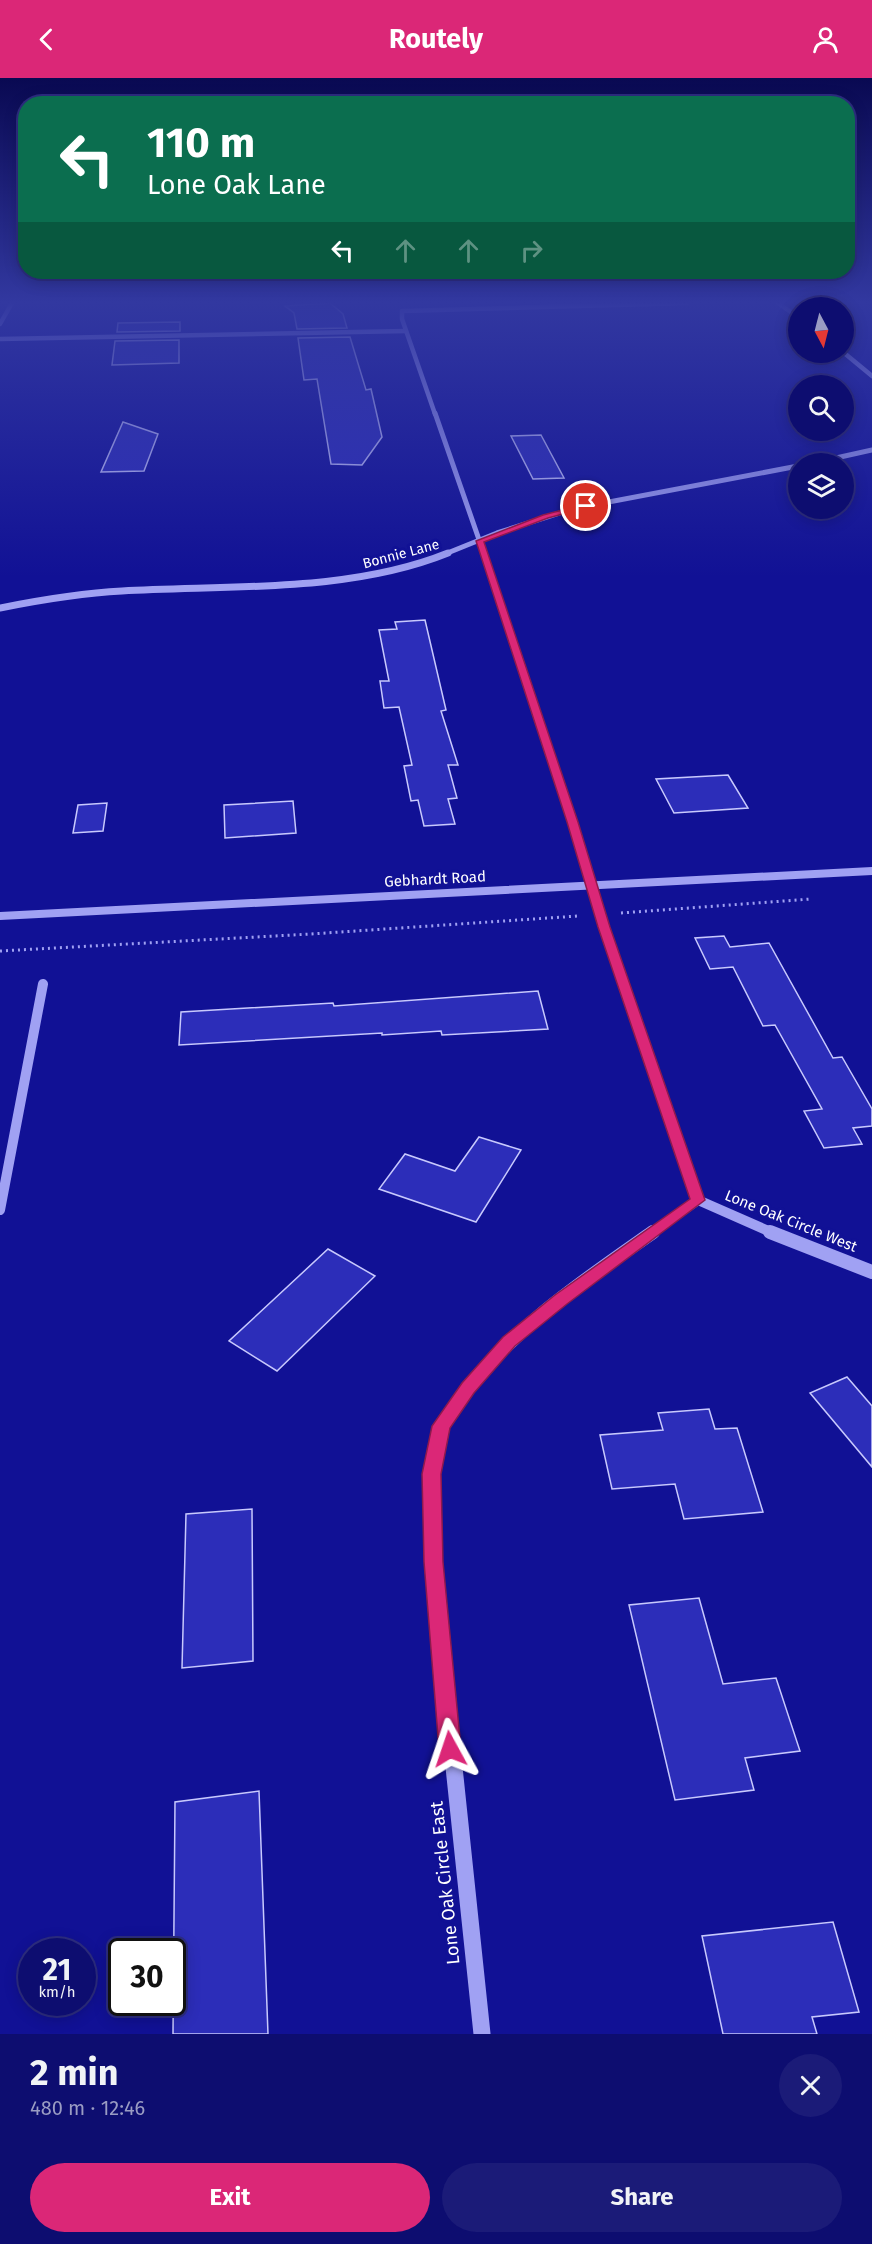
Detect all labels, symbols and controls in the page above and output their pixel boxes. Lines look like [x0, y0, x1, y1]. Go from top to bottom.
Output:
icon: back [30, 23, 63, 56]
text: Routely [389, 23, 483, 55]
icon: person [809, 23, 842, 56]
text: 110 m [147, 118, 255, 168]
icon: left [48, 120, 126, 198]
text: Lone Oak Lane [147, 169, 326, 201]
icon: left [326, 234, 359, 267]
icon: ahead [389, 234, 422, 267]
icon: ahead [452, 234, 485, 267]
icon: right [515, 234, 548, 267]
north arrow [788, 297, 854, 363]
map controls [788, 297, 854, 519]
button: search [788, 375, 854, 441]
button: layers [788, 453, 854, 519]
pin [560, 480, 611, 531]
icon: arrive [569, 489, 602, 522]
street label: Bonnie Lane [361, 536, 441, 572]
street label: Gebhardt Road [384, 867, 486, 891]
street label: Lone Oak Circle West [722, 1186, 860, 1256]
position arrow [418, 1717, 482, 1781]
street label: Lone Oak Circle East [425, 1800, 465, 1966]
speed limit sign: 30 [108, 1938, 186, 2016]
text: 21 [43, 1952, 71, 1988]
text: km/h [38, 1983, 76, 2001]
text: 2 min [30, 2051, 119, 2095]
button: close [779, 2054, 842, 2117]
text: 480 m · 12:46 [30, 2096, 145, 2120]
button: Exit [30, 2163, 430, 2232]
button: Share [442, 2163, 842, 2232]

